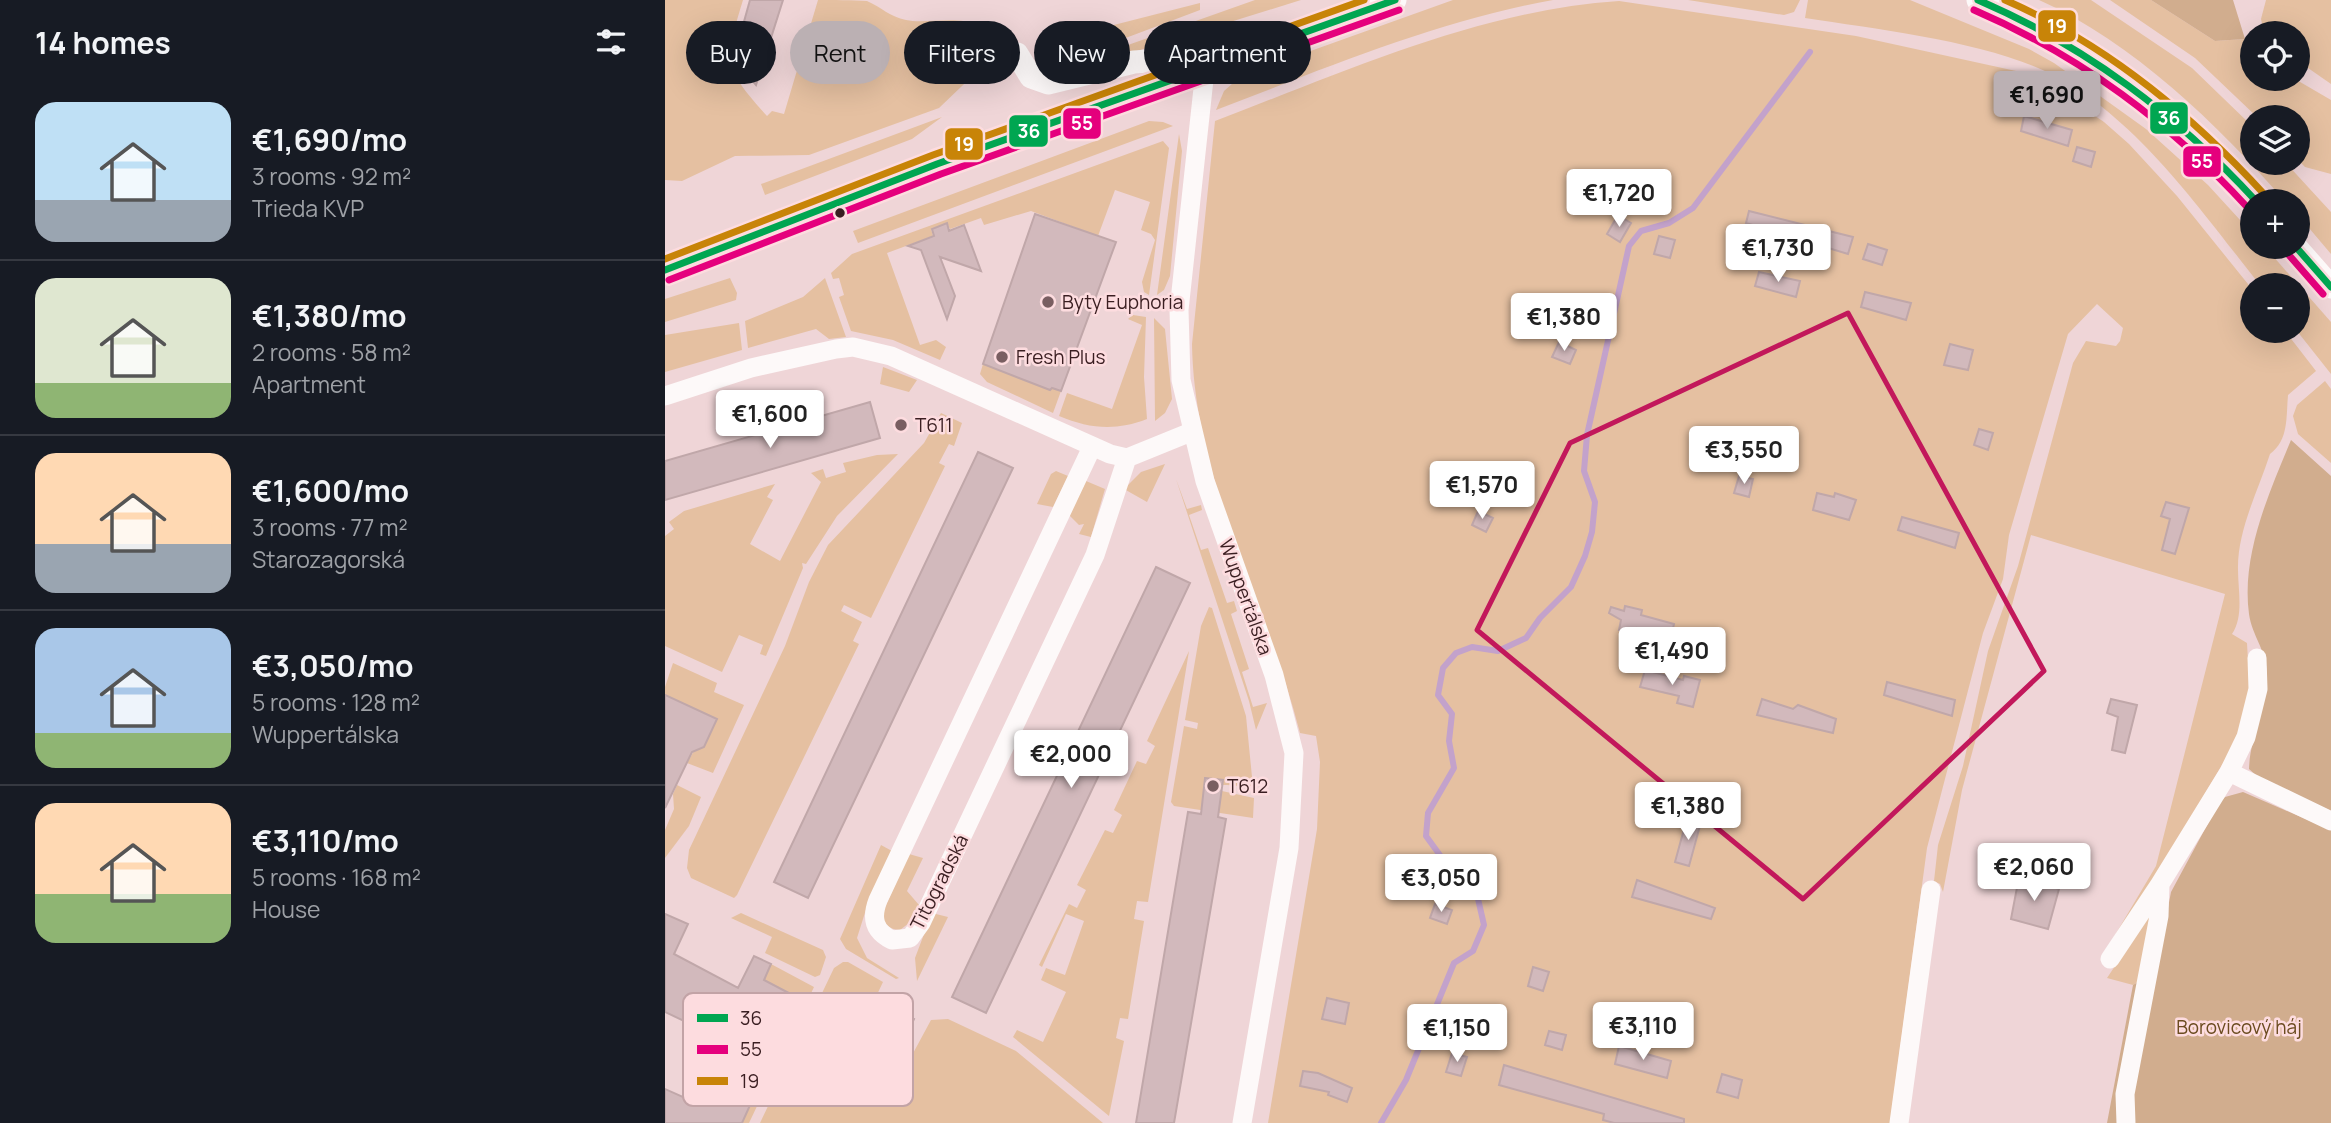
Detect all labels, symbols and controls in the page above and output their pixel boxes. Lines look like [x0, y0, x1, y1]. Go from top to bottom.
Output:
line badge: 19 [2037, 9, 2077, 43]
text: 19 [2047, 13, 2067, 39]
chip: Buy [686, 21, 776, 84]
chip: Rent [790, 21, 890, 84]
chip: Filters [904, 21, 1020, 84]
chip: New [1034, 21, 1130, 84]
chip: Apartment [1144, 21, 1311, 84]
map controls [2240, 21, 2310, 343]
button: locate [2240, 21, 2310, 91]
text: 14 homes [35, 22, 171, 63]
icon: filters [592, 23, 630, 61]
pin: €1,690 [1990, 72, 2104, 131]
text: €1,690 [2010, 78, 2084, 110]
line badge: 36 [2149, 101, 2189, 135]
text: 36 [2158, 105, 2180, 131]
button: layers [2240, 105, 2310, 175]
line badge: 55 [1062, 107, 1102, 140]
text: 55 [1071, 110, 1093, 136]
line badge: 36 [1008, 114, 1049, 148]
text: 36 [1018, 118, 1040, 144]
text: €1,690/mo [252, 119, 407, 160]
line badge: 19 [944, 127, 984, 161]
icon: home [91, 130, 175, 214]
text: 19 [954, 131, 974, 157]
line badge: 55 [2182, 145, 2222, 178]
text: 55 [2191, 148, 2213, 174]
text: 3 rooms · 92 m² [252, 160, 411, 192]
pin: €1,720 [1562, 170, 1676, 229]
text: €1,720 [1583, 176, 1655, 208]
button: + [2240, 189, 2310, 259]
text: Trieda KVP [252, 192, 364, 224]
unlabelled marker [833, 206, 847, 220]
pin: €1,730 [1721, 224, 1835, 284]
text: €1,730 [1742, 231, 1814, 263]
button: − [2240, 273, 2310, 343]
place label: Byty Euphoria [1062, 289, 1183, 315]
marker: Byty Euphoria [1040, 294, 1056, 310]
pin: €1,380 [1507, 294, 1621, 353]
text: €1,380/mo [252, 295, 406, 336]
text: €1,380 [1527, 300, 1601, 332]
icon: home [91, 306, 175, 390]
text: 2 rooms · 58 m² [252, 336, 411, 368]
place label: Fresh Plus [1016, 344, 1106, 370]
marker: Fresh Plus [994, 349, 1010, 365]
text: Apartment [252, 368, 366, 400]
pin: €1,600 [713, 391, 827, 450]
text: €1,600 [732, 397, 808, 429]
place label: T611 [915, 412, 953, 438]
marker: T611 [893, 417, 909, 433]
pin: €3,550 [1687, 426, 1801, 486]
text: €3,550 [1705, 433, 1783, 465]
pin: €1,570 [1425, 462, 1539, 521]
text: €1,570 [1446, 468, 1518, 500]
text: €1,600/mo [252, 470, 409, 511]
icon: home [91, 481, 175, 565]
text: 3 rooms · 77 m² [252, 511, 408, 543]
street label: Wuppertálska [1213, 535, 1279, 659]
text: Starozagorská [252, 543, 405, 575]
pin: €1,490 [1615, 628, 1729, 687]
text: €1,490 [1635, 634, 1709, 666]
text: €3,050/mo [252, 645, 413, 686]
icon: home [91, 656, 175, 740]
text: 5 rooms · 128 m² [252, 686, 420, 718]
text: Wuppertálska [252, 718, 399, 750]
pin: €2,000 [1014, 730, 1128, 790]
text: €2,000 [1030, 737, 1112, 769]
place label: T612 [1227, 773, 1268, 799]
marker: T612 [1205, 778, 1221, 794]
pin: €1,380 [1631, 782, 1745, 842]
text: €1,380 [1651, 789, 1725, 821]
text: €3,110/mo [252, 820, 399, 861]
street label: Titogradská [904, 830, 974, 934]
icon: home [91, 831, 175, 915]
pin: €2,060 [1977, 844, 2091, 903]
text: €2,060 [1994, 850, 2074, 882]
pin: €3,050 [1384, 855, 1498, 914]
text: 5 rooms · 168 m² [252, 861, 421, 893]
text: €3,050 [1401, 861, 1481, 893]
text: House [252, 893, 321, 925]
legend [683, 993, 913, 1106]
pin: €3,110 [1586, 1002, 1700, 1062]
pin: €1,150 [1400, 1004, 1514, 1064]
text: 36 [740, 1005, 762, 1031]
text: €3,110 [1609, 1009, 1677, 1041]
text: €1,150 [1423, 1011, 1491, 1043]
park label: Borovicový háj [2176, 1014, 2302, 1040]
text: 55 [740, 1036, 762, 1062]
text: 19 [740, 1068, 759, 1094]

